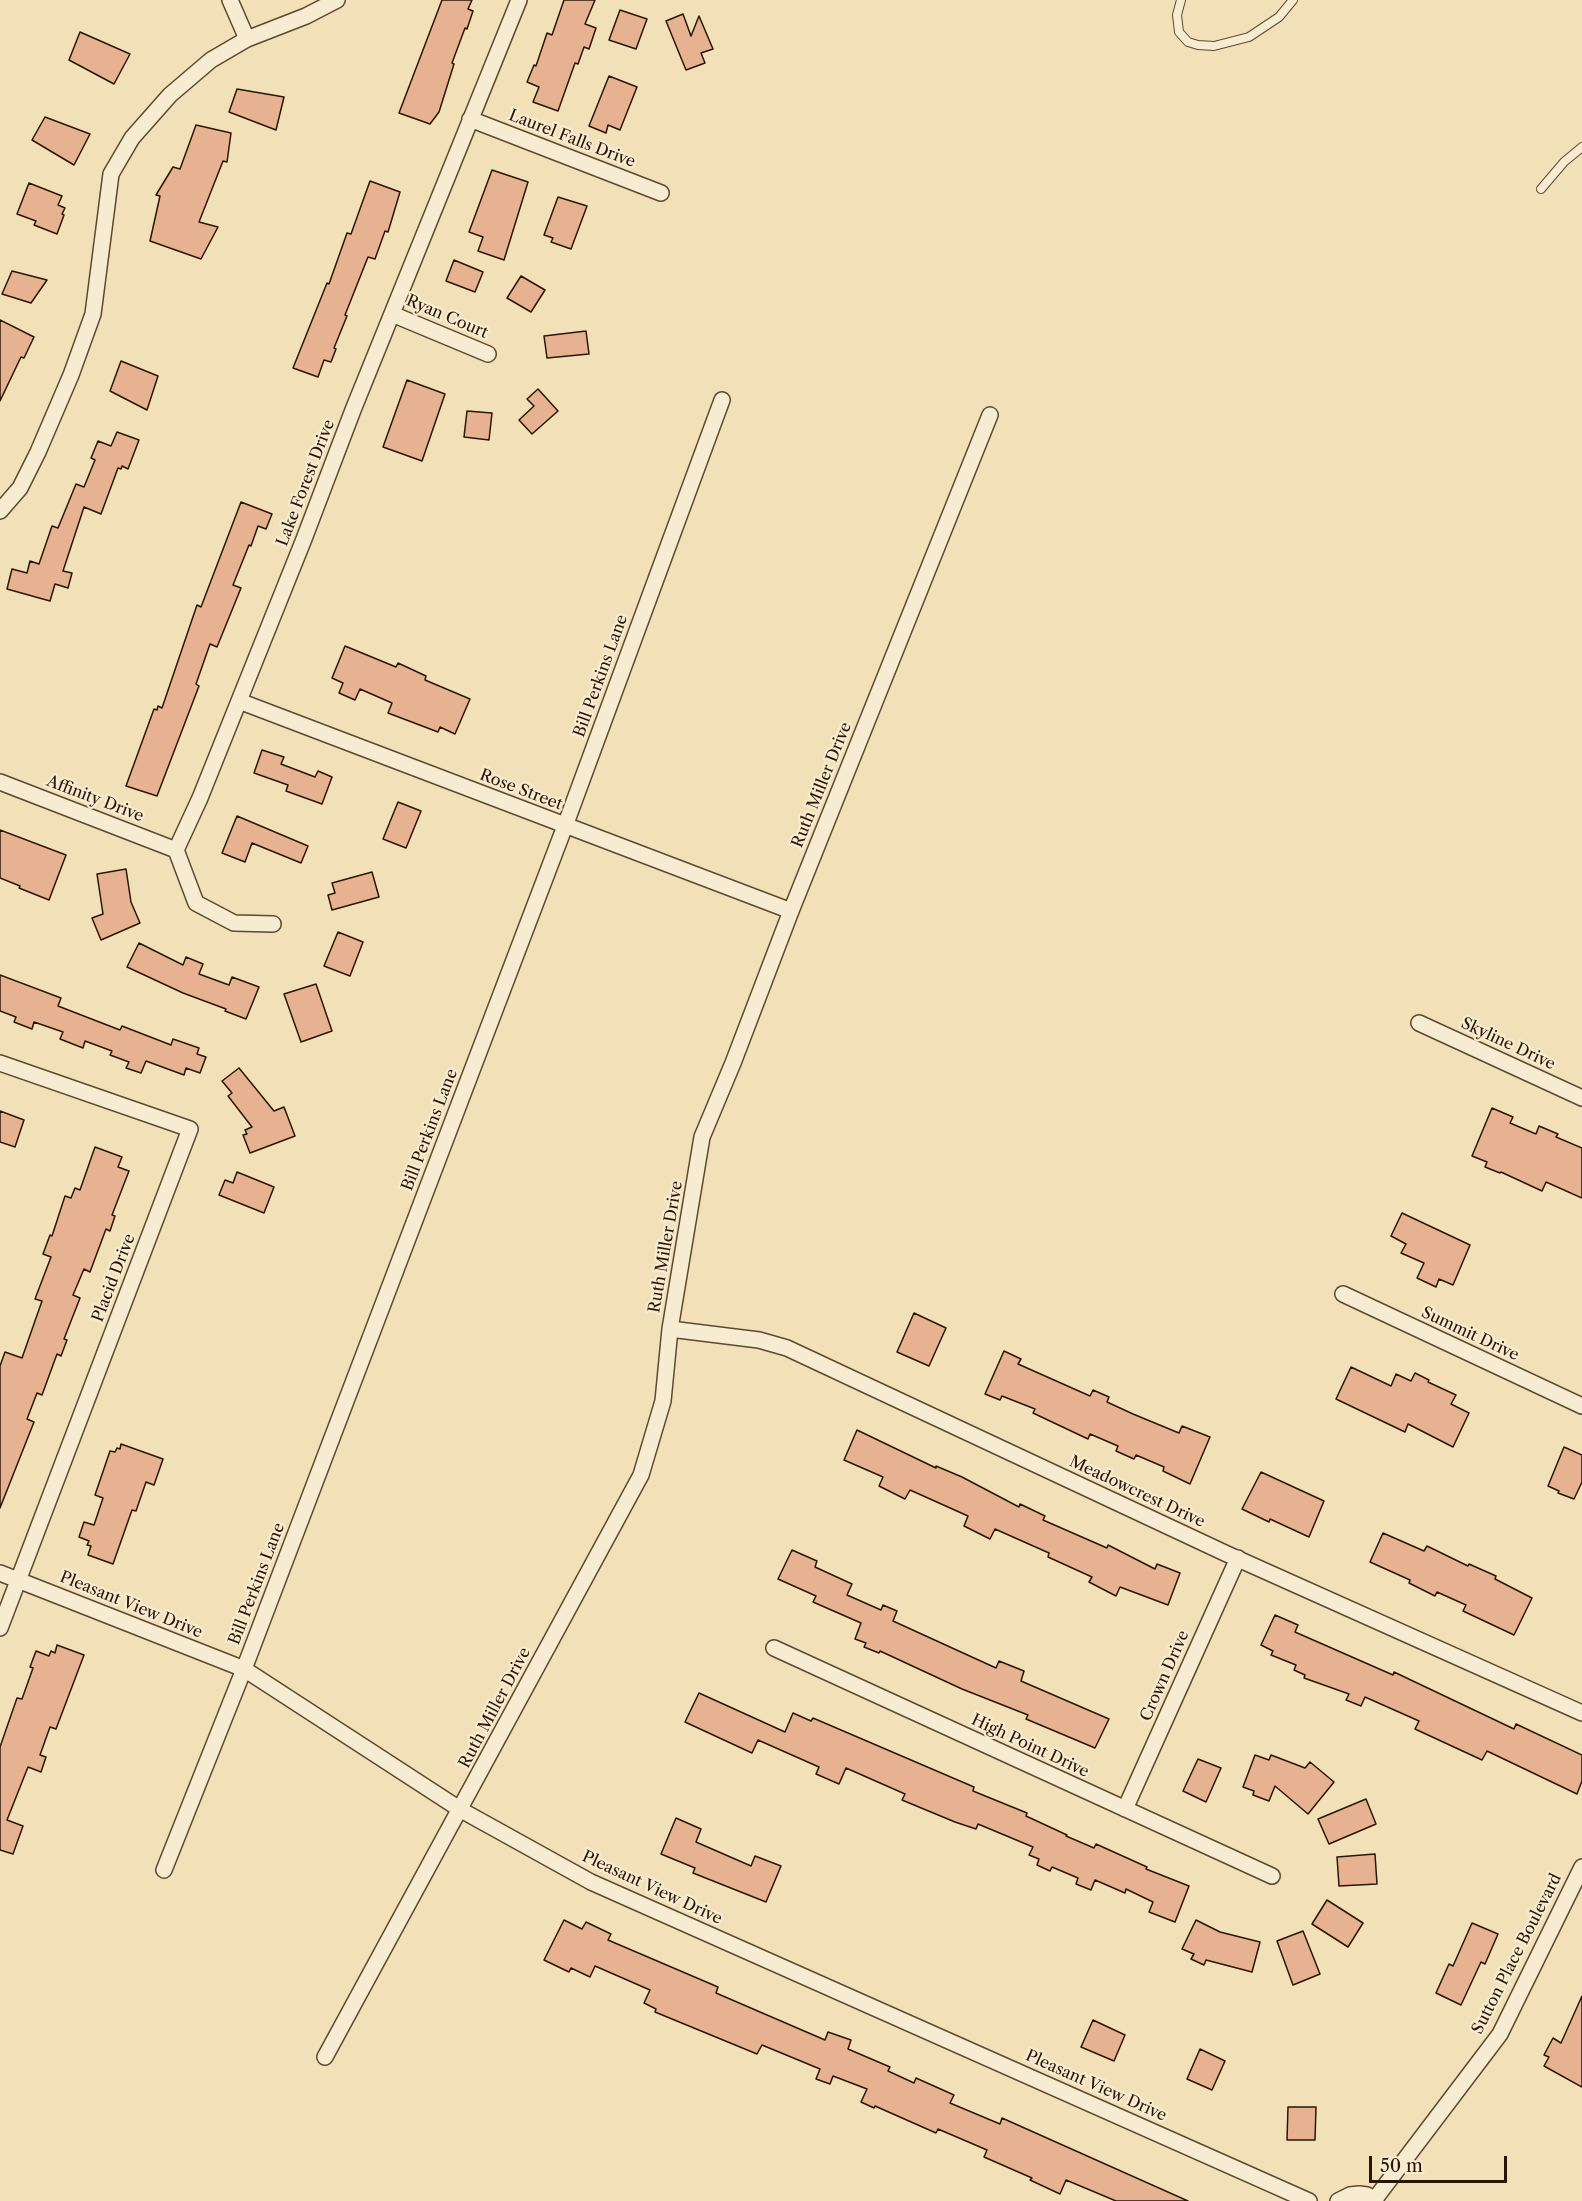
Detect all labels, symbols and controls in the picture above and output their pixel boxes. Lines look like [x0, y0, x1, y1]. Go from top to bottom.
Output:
street label: Laurel Falls Drive [506, 106, 638, 172]
street label: Ryan Court [403, 291, 491, 343]
street label: Lake Forest Drive [273, 417, 339, 549]
street label: Bill Perkins Lane [570, 612, 632, 740]
street label: Ruth Miller Drive [788, 719, 856, 851]
street label: Rose Street [477, 765, 565, 815]
street label: Affinity Drive [44, 772, 146, 826]
street label: Skyline Drive [1458, 1014, 1558, 1074]
street label: Bill Perkins Lane [398, 1066, 462, 1194]
street label: Ruth Miller Drive [645, 1180, 687, 1314]
street label: Placid Drive [88, 1231, 140, 1325]
street label: Summit Drive [1418, 1303, 1522, 1365]
street label: Meadowcrest Drive [1066, 1452, 1208, 1532]
street label: Bill Perkins Lane [225, 1520, 289, 1648]
street label: Pleasant View Drive [57, 1568, 205, 1642]
street label: Crown Drive [1136, 1628, 1194, 1724]
street label: Ruth Miller Drive [455, 1645, 535, 1771]
street label: High Point Drive [968, 1710, 1092, 1782]
street label: Pleasant View Drive [579, 1847, 725, 1929]
street label: Sutton Place Boulevard [1468, 1871, 1566, 2037]
street label: Pleasant View Drive [1023, 2046, 1169, 2126]
scale bar [1372, 2144, 1510, 2182]
text: 50 m [1380, 2155, 1423, 2177]

